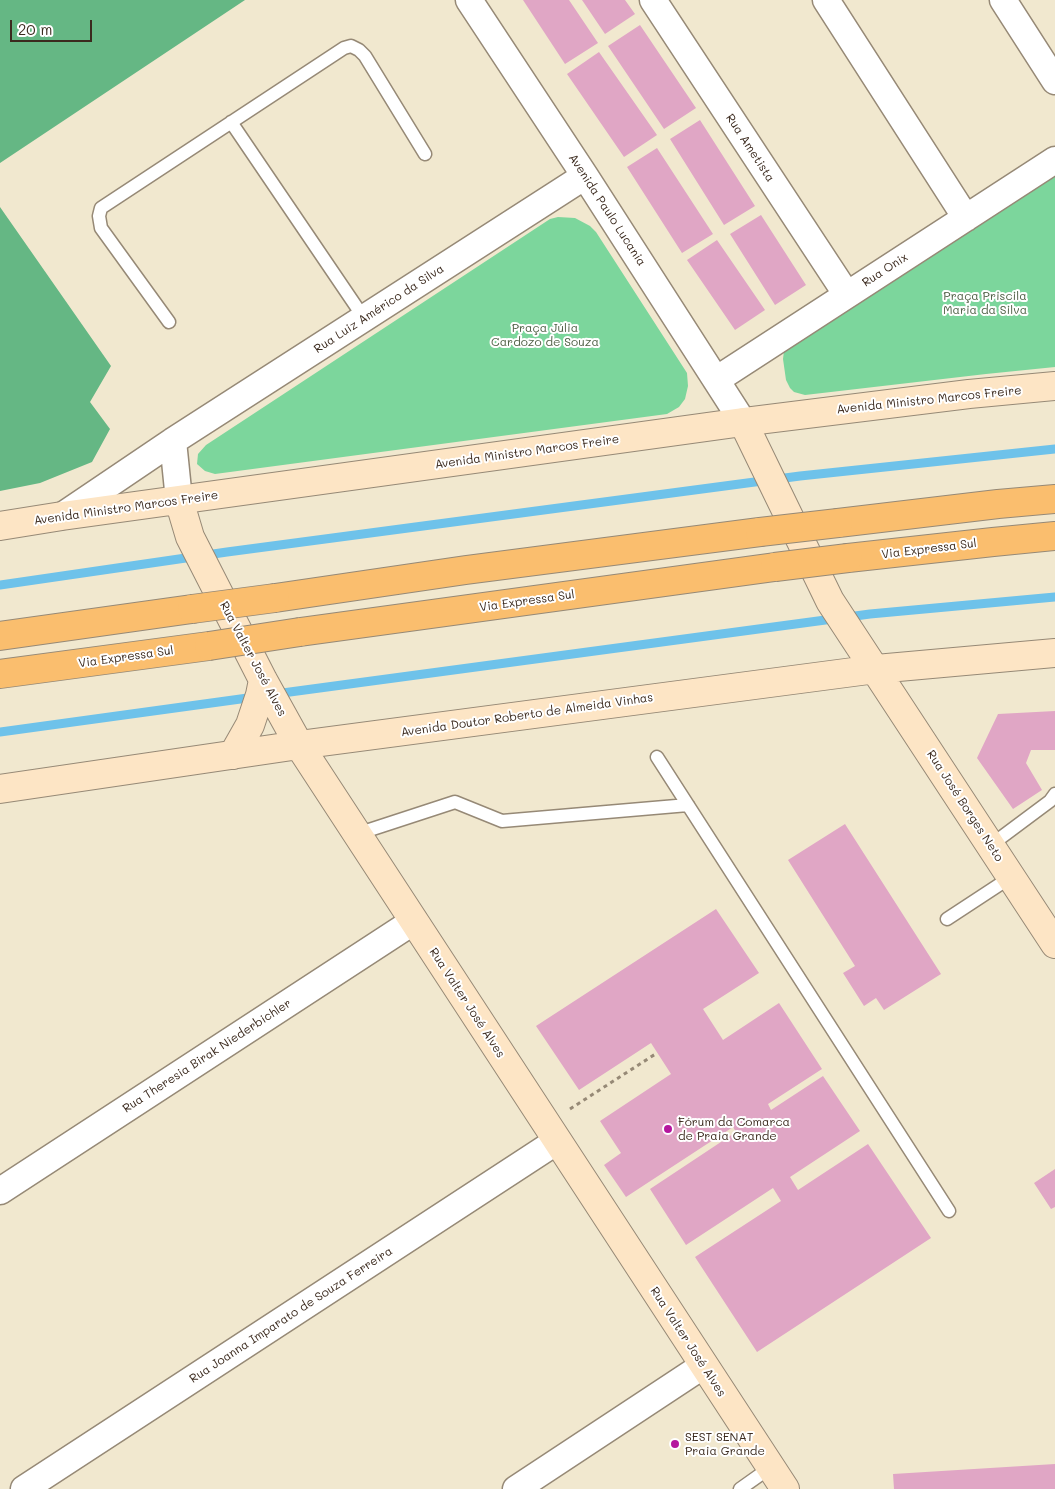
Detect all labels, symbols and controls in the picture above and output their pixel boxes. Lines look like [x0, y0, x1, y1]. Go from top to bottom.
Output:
scale bar [12, 10, 95, 42]
text: 20 m [18, 19, 52, 39]
street label: Rua Ametista [723, 111, 777, 185]
street label: Avenida Paulo Lucania [565, 151, 649, 269]
street label: Rua Onix [859, 250, 911, 290]
street label: Rua Luiz Américo da Silva [311, 262, 447, 356]
park label: Praça Priscila Maria da Silva [943, 289, 1027, 317]
park label: Praça Júlia Cardozo de Souza [491, 321, 599, 349]
street label: Avenida Ministro Marcos Freire [836, 383, 1022, 417]
street label: Avenida Ministro Marcos Freire [434, 432, 620, 472]
street label: Avenida Ministro Marcos Freire [33, 488, 219, 528]
street label: Via Expressa Sul [881, 536, 977, 562]
street label: Via Expressa Sul [479, 587, 575, 615]
street label: Rua Valter José Alves [217, 599, 289, 719]
street label: Via Expressa Sul [78, 643, 174, 671]
street label: Avenida Doutor Roberto de Almeida Vinhas [400, 690, 654, 740]
street label: Rua José Borges Neto [924, 748, 1006, 864]
street label: Rua Valter José Alves [426, 945, 508, 1061]
street label: Rua Theresia Birak Niederbichler [120, 996, 294, 1116]
place label: Fórum da Comarca de Praia Grande [678, 1115, 790, 1143]
marker: Fórum da Comarca de Praia Grande [662, 1123, 674, 1135]
street label: Rua Joanna Imparato de Souza Ferreira [187, 1244, 395, 1386]
street label: Rua Valter José Alves [647, 1284, 729, 1400]
place label: SEST SENAT Praia Grande [685, 1430, 765, 1458]
marker: SEST SENAT Praia Grande [669, 1438, 681, 1450]

